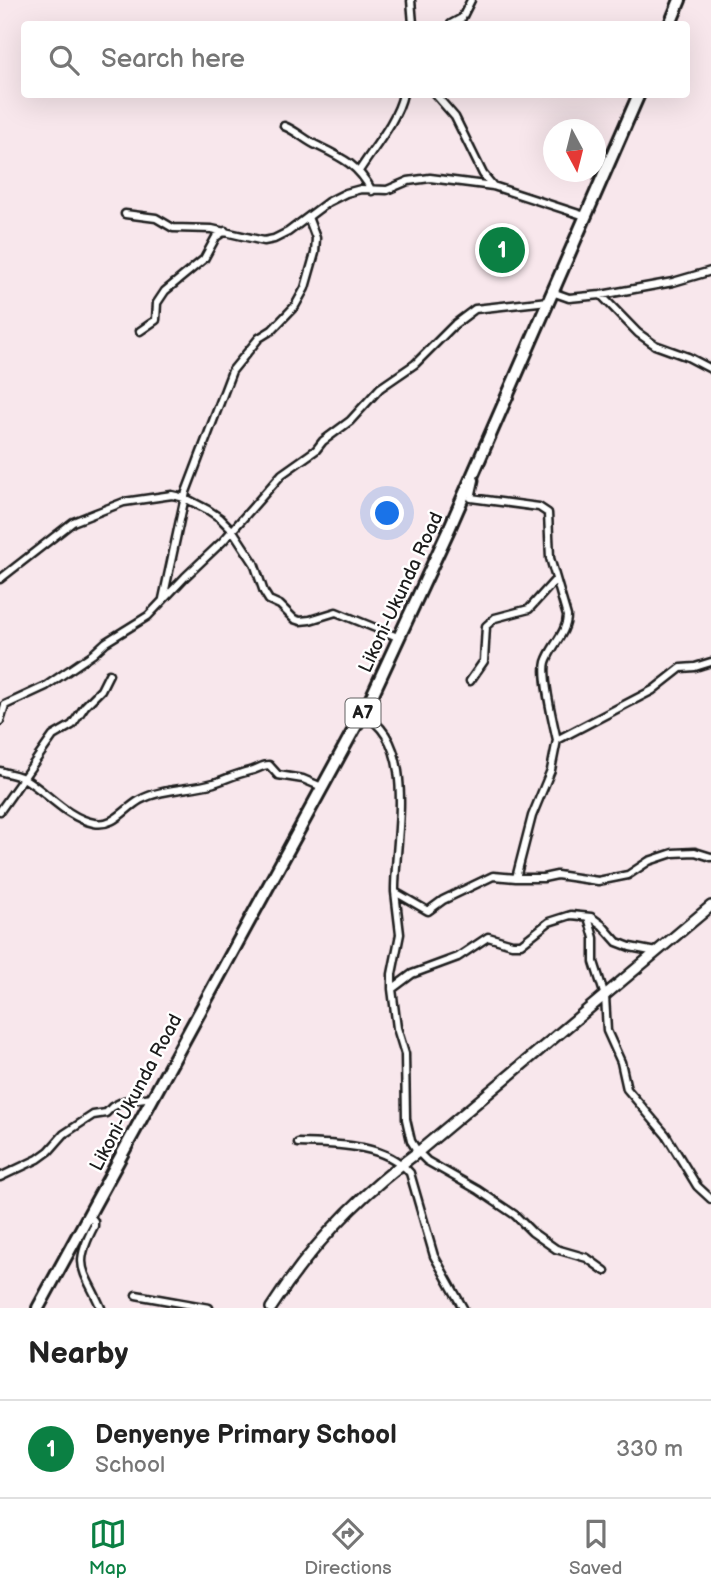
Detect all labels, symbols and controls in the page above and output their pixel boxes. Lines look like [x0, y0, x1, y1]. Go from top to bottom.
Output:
search box [21, 21, 690, 98]
icon: search [45, 41, 83, 79]
text: Search here [101, 44, 245, 75]
north arrow [543, 119, 606, 182]
pin: 1 [479, 224, 525, 276]
your location [370, 496, 404, 530]
street label: Likoni-Ukunda Road [354, 509, 449, 677]
road number: A7 [346, 698, 380, 728]
street label: Likoni-Ukunda Road [85, 1010, 187, 1175]
text: Nearby [28, 1336, 128, 1372]
text: Denyenye Primary School [95, 1420, 397, 1451]
text: 1 [46, 1435, 56, 1463]
text: 330 m [616, 1435, 683, 1463]
text: School [95, 1451, 165, 1479]
tab: Map [89, 1515, 127, 1580]
tab: Directions [304, 1515, 392, 1580]
tab: Saved [569, 1515, 622, 1580]

